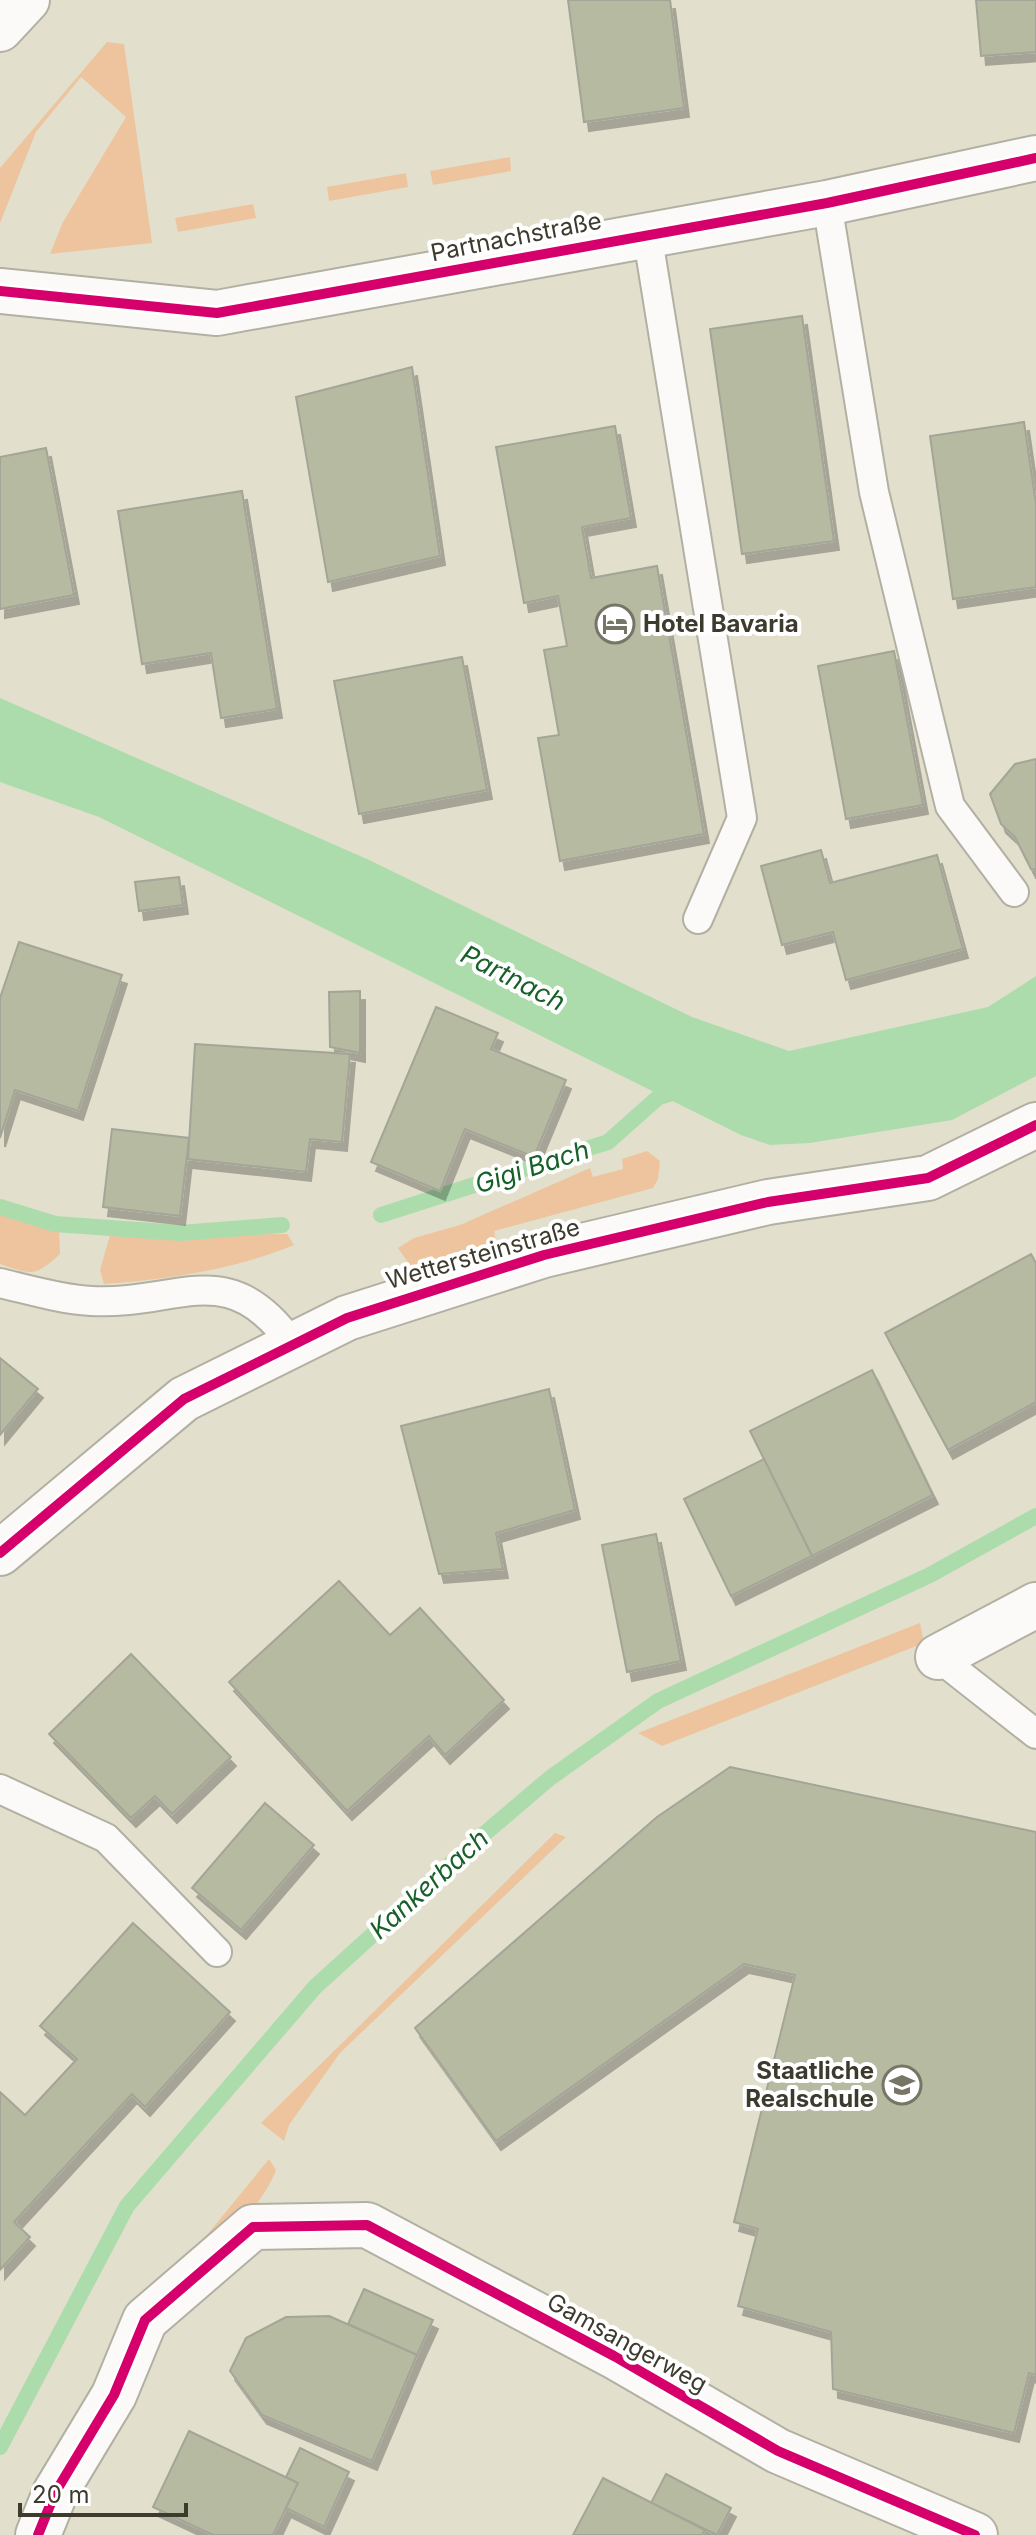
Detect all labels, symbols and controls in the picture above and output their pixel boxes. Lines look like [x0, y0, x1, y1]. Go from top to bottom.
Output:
street label: Partnachstraße [428, 206, 604, 267]
hotel icon: Hotel Bavaria [594, 603, 636, 645]
place label: Hotel Bavaria [643, 609, 799, 638]
water label: Partnach [456, 938, 570, 1017]
water label: Gigi Bach [471, 1133, 593, 1200]
street label: Wettersteinstraße [383, 1212, 583, 1295]
water label: Kankerbach [363, 1822, 494, 1945]
place label: Staatliche Realschule [745, 2056, 874, 2113]
school or university icon: Staatliche Realschule [881, 2064, 923, 2106]
street label: Gamsangerweg [542, 2287, 712, 2399]
scale bar [20, 2467, 186, 2517]
text: 20 m [32, 2480, 90, 2509]

